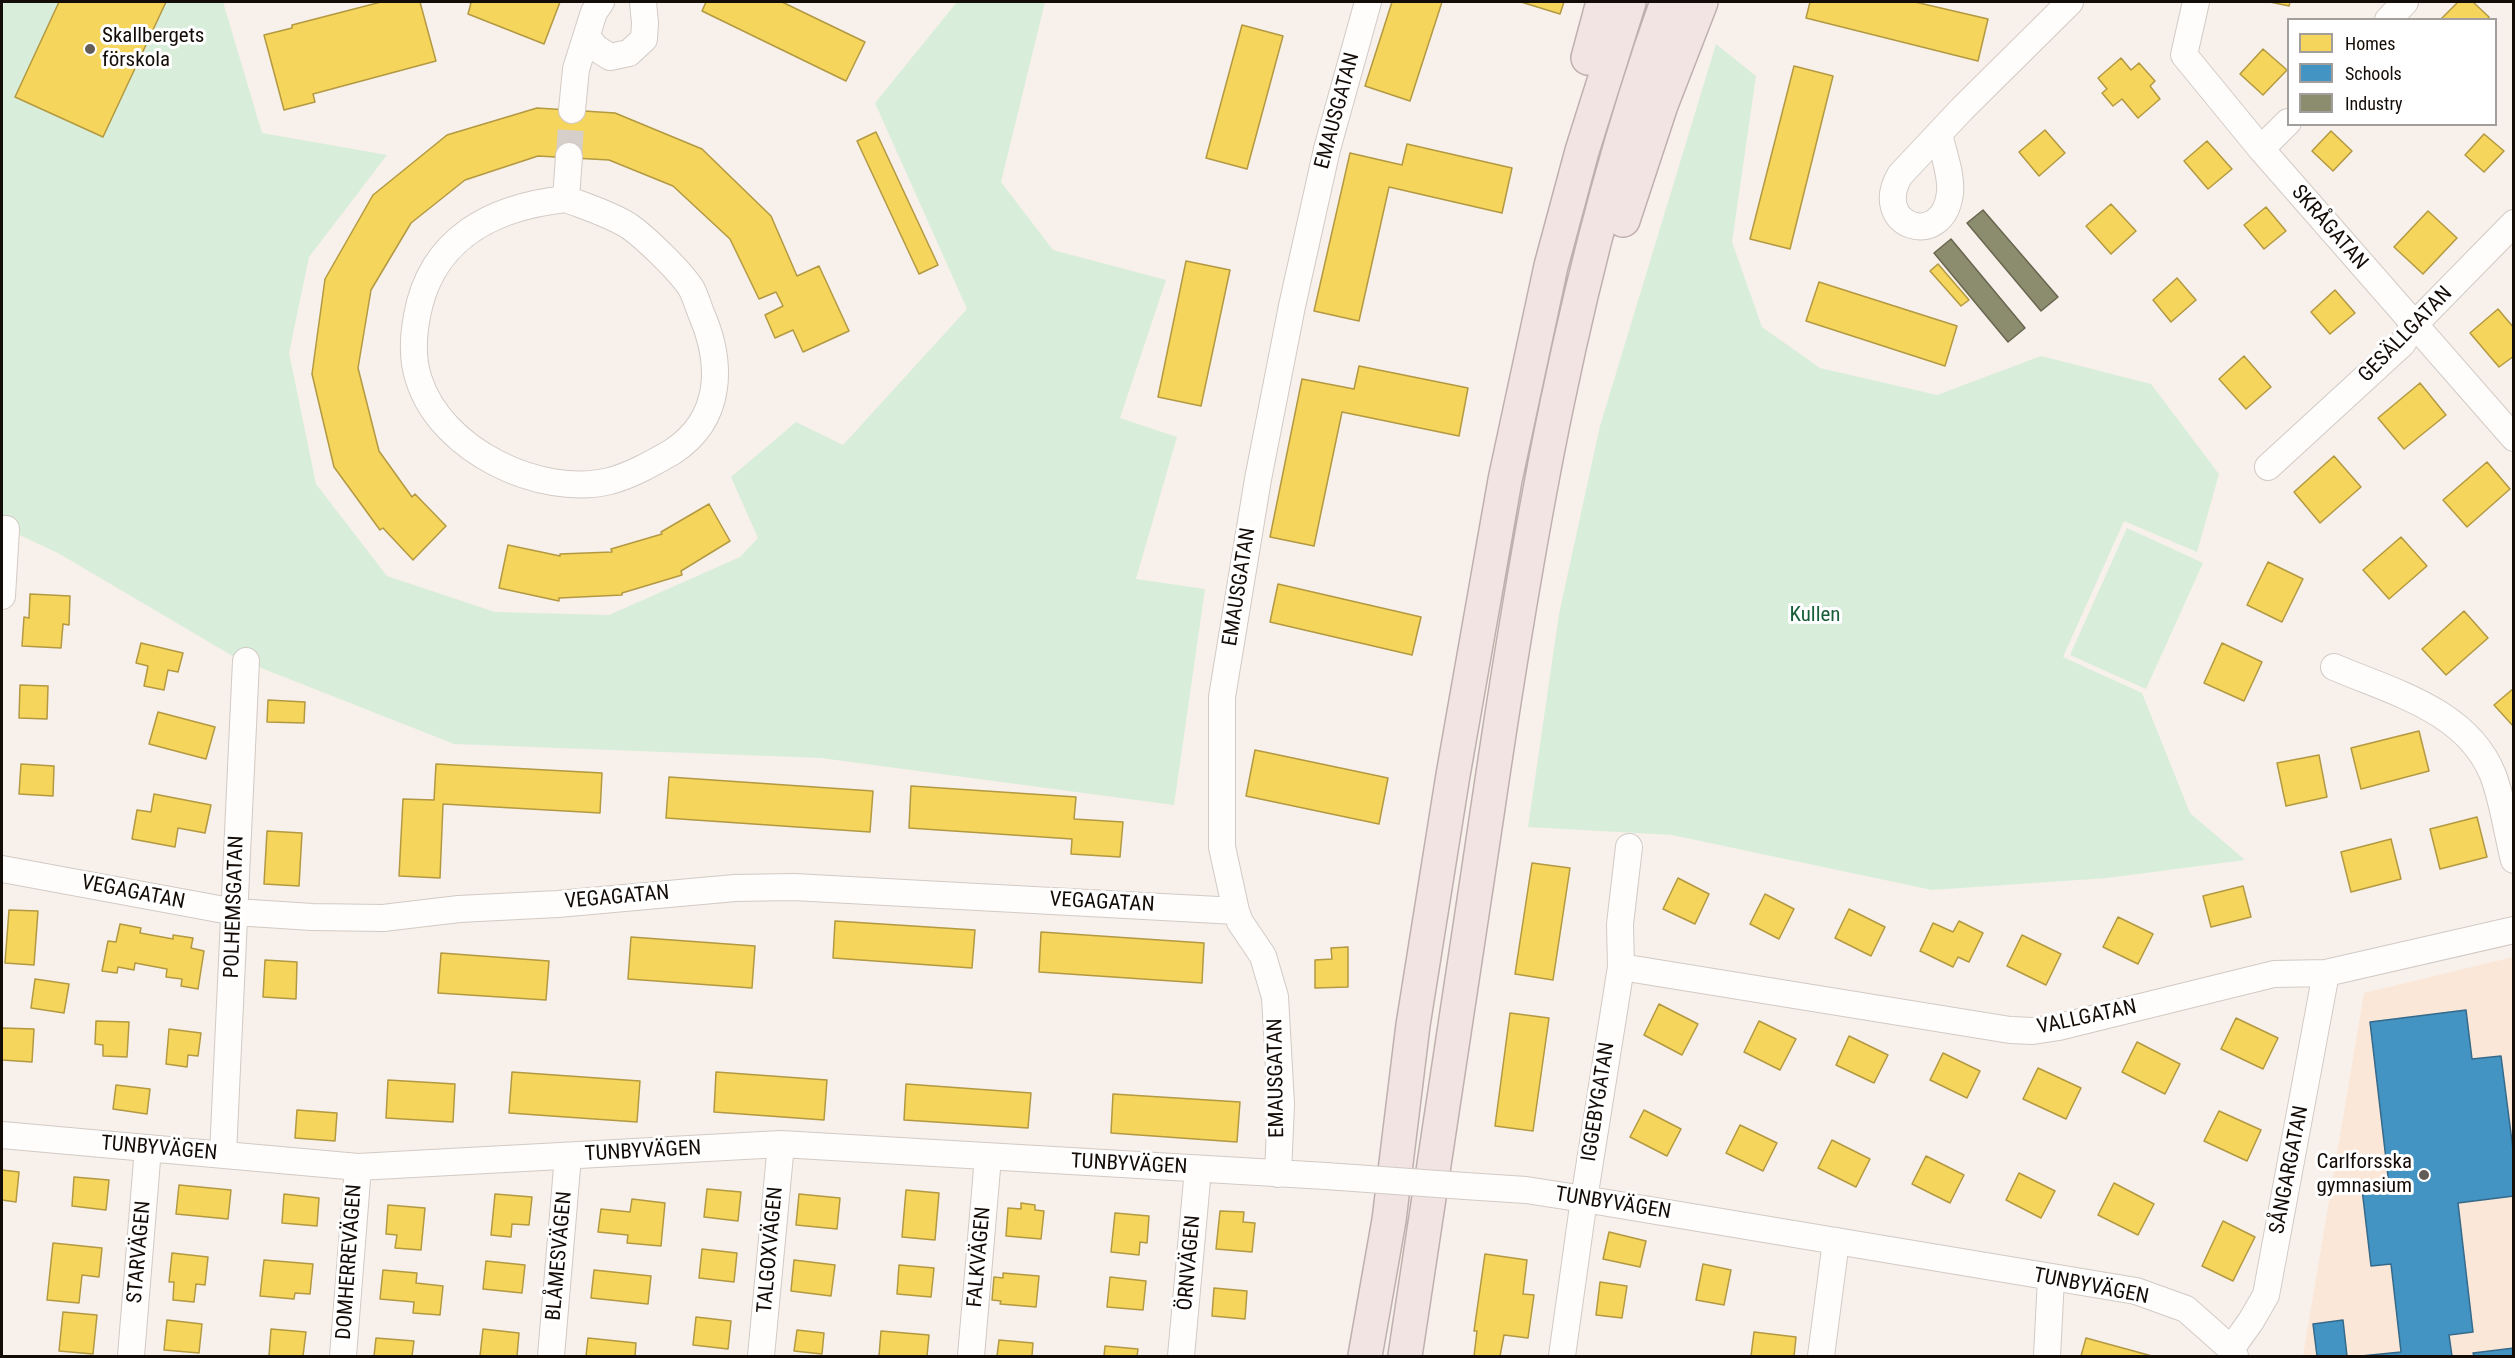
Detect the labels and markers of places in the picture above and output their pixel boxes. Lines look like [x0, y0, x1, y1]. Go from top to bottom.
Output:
place label: Skallbergets förskola [102, 24, 204, 74]
marker: Skallbergets förskola [83, 42, 97, 56]
place label: Carlforsska gymnasium [2316, 1150, 2412, 1200]
marker: Carlforsska gymnasium [2417, 1168, 2431, 1182]

